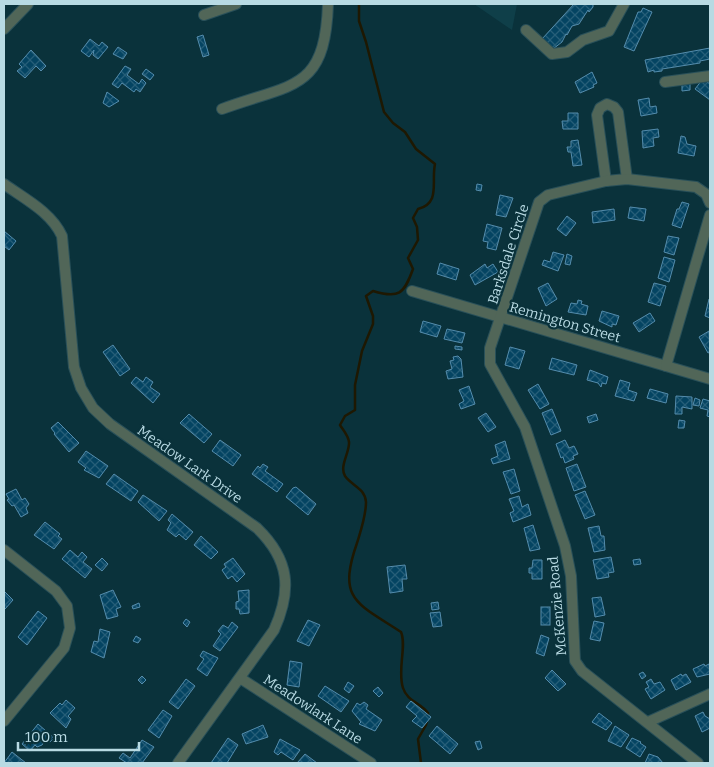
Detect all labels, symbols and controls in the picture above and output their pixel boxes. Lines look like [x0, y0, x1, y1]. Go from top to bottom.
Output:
street label: Barksdale Circle [484, 202, 533, 306]
street label: Remington Street [507, 298, 622, 346]
street label: Meadow Lark Drive [134, 422, 245, 507]
street label: McKenzie Road [545, 556, 570, 656]
street label: Meadowlark Lane [260, 671, 365, 748]
scale bar [18, 720, 139, 752]
text: 100 m [25, 728, 68, 746]

